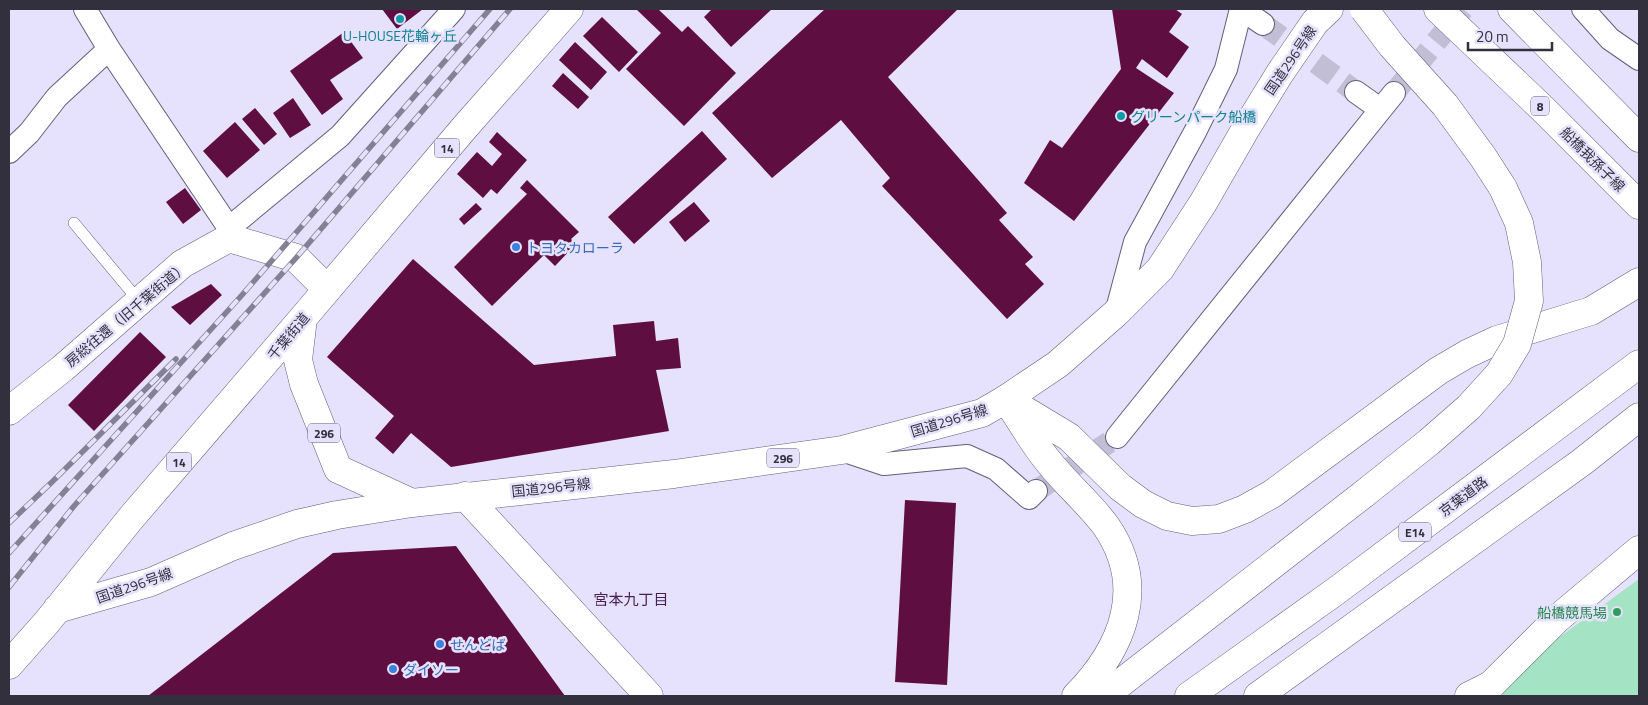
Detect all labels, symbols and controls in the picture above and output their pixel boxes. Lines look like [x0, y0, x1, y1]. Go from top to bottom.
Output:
marker: U-HOUSE花輪ヶ丘 [394, 13, 406, 25]
scale bar [1468, 20, 1552, 52]
street label: 国道296号線 [1259, 21, 1321, 99]
place label: U-HOUSE花輪ヶ丘 [343, 25, 457, 46]
text: 20 m [1476, 25, 1509, 48]
road number: 8 [1531, 96, 1549, 115]
place label: グリーンパーク船橋 [1131, 106, 1256, 127]
marker: グリーンパーク船橋 [1115, 110, 1127, 122]
street label: 船橋我孫子線 [1556, 122, 1630, 196]
road number: 14 [434, 138, 460, 158]
place label: トヨタカローラ [526, 237, 624, 258]
marker: トヨタカローラ [510, 241, 522, 253]
street label: 房総往還（旧千葉街道） [60, 256, 192, 372]
street label: 千葉街道 [262, 308, 314, 364]
street label: 国道296号線 [908, 398, 990, 442]
road number: 296 [308, 423, 340, 442]
road number: 296 [767, 448, 799, 468]
road number: 14 [166, 452, 192, 472]
street label: 京葉道路 [1434, 471, 1492, 521]
street label: 国道296号線 [510, 472, 592, 502]
road number: E14 [1399, 522, 1431, 542]
street label: 国道296号線 [93, 562, 175, 608]
district label: 宮本九丁目 [593, 588, 669, 611]
place label: 船橋競馬場 [1537, 602, 1607, 623]
marker: 船橋競馬場 [1611, 606, 1623, 618]
place label: せんどば [450, 634, 506, 655]
marker: せんどば [434, 638, 446, 650]
place label: ダイソー [403, 659, 459, 680]
marker: ダイソー [387, 663, 399, 675]

